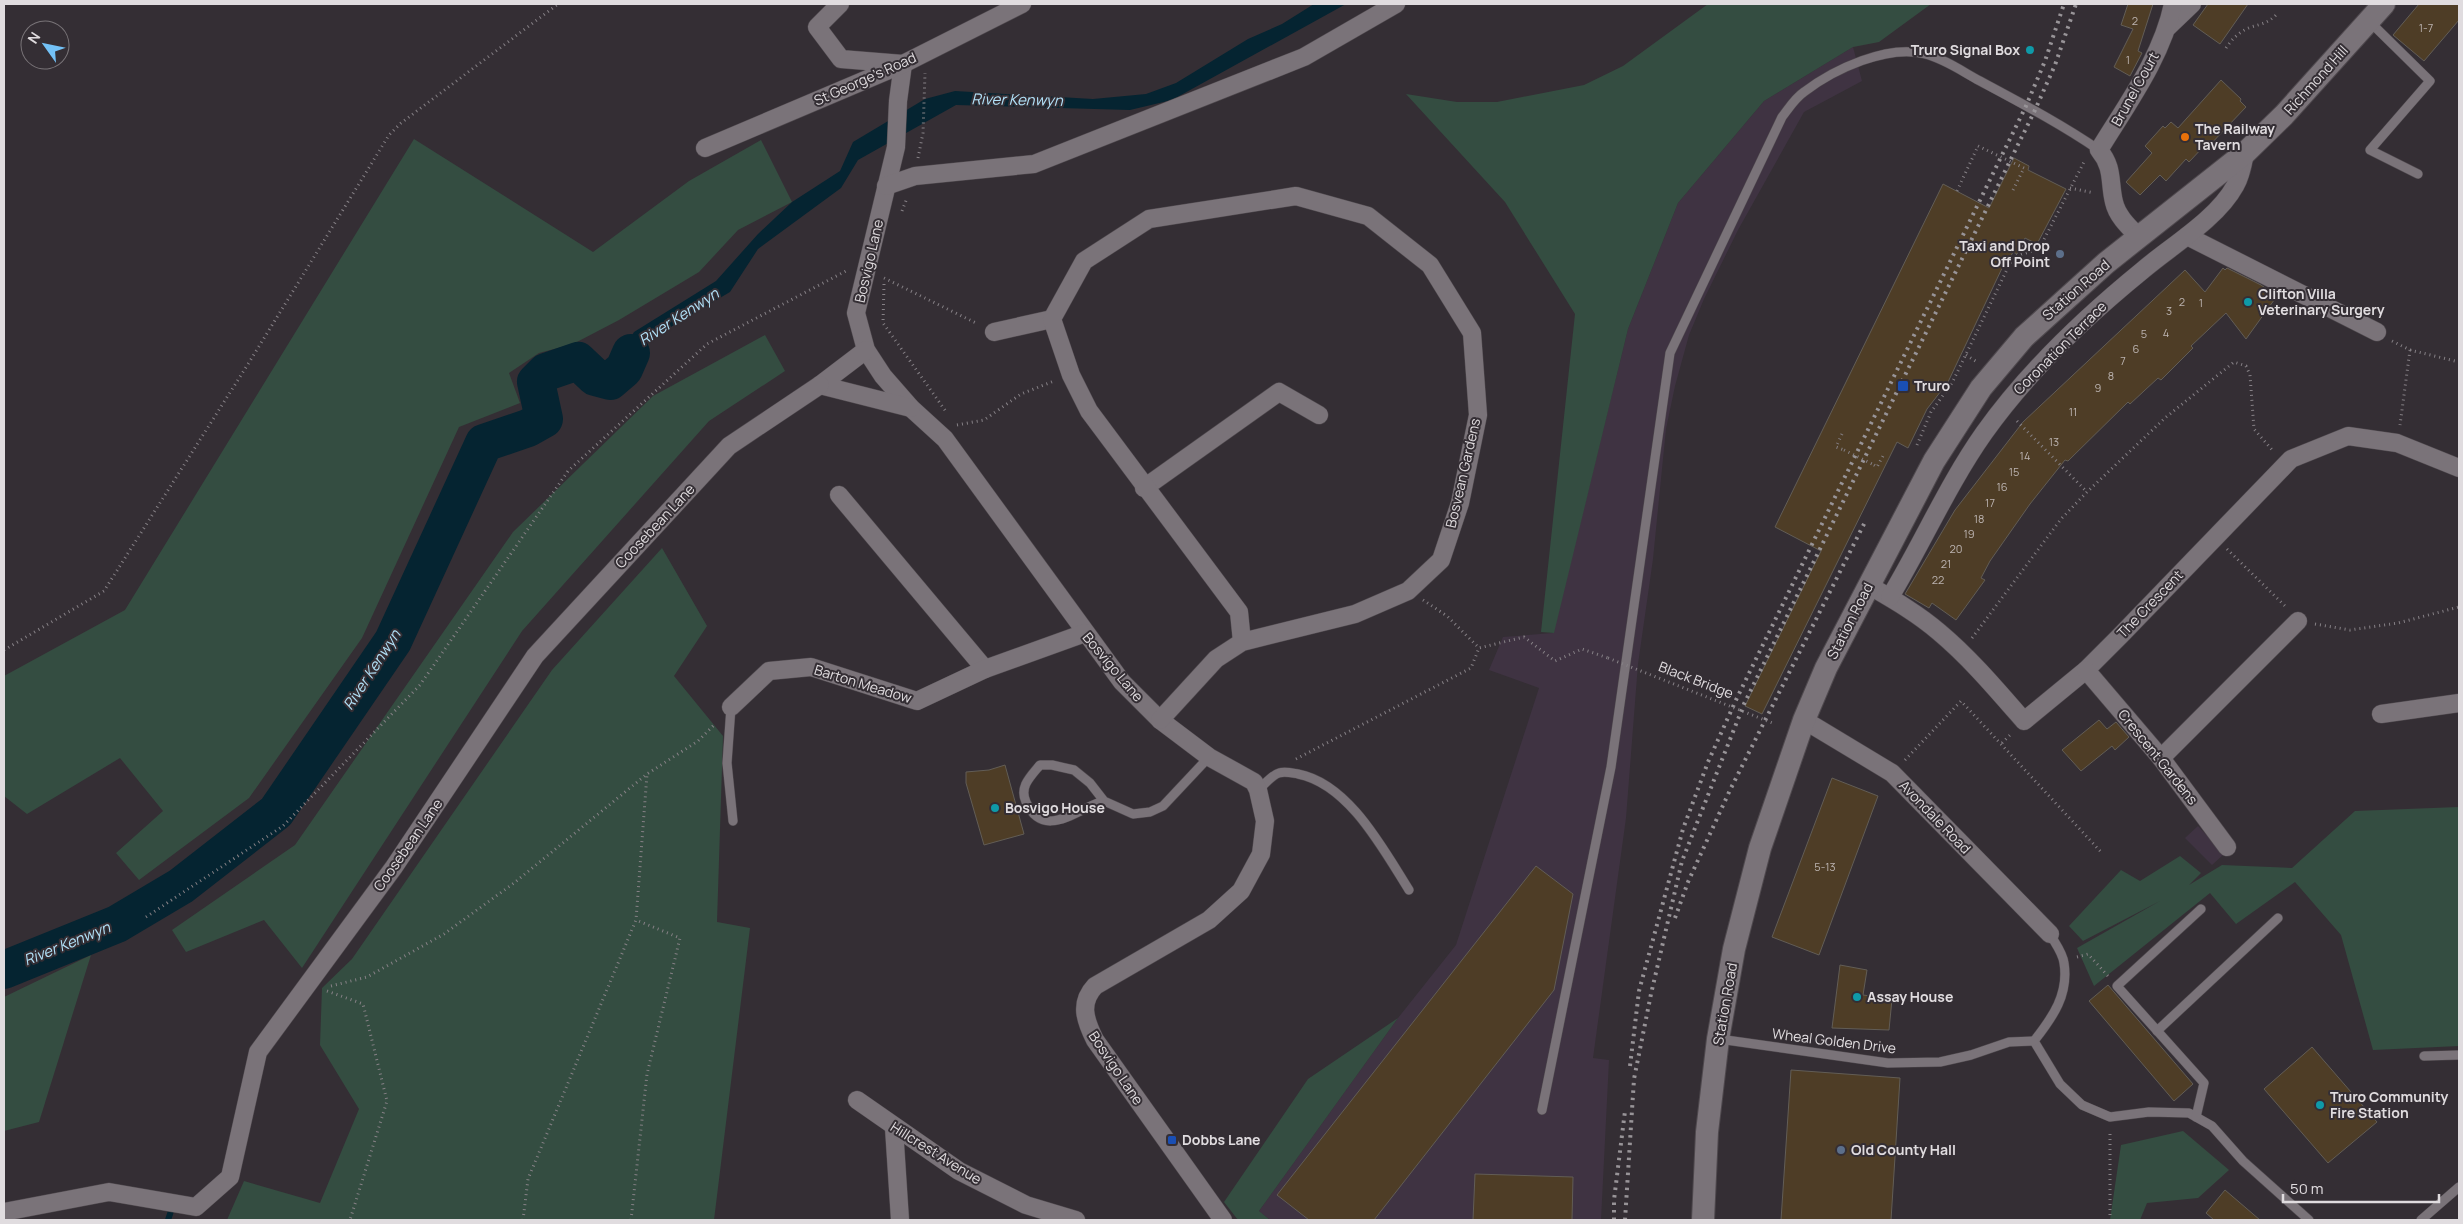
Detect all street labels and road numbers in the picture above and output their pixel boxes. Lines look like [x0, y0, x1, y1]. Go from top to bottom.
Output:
street label: Richmond Hill [2279, 41, 2352, 118]
street label: St George's Road [811, 48, 919, 110]
street label: Brunel Court [2106, 48, 2163, 129]
street label: Bosvigo Lane [850, 217, 887, 304]
street label: Station Road [2038, 255, 2113, 324]
street label: Coronation Terrace [2009, 297, 2110, 398]
street label: Bosvean Gardens [1441, 416, 1484, 530]
street label: Coosebean Lane [611, 479, 699, 572]
street label: The Crescent [2112, 565, 2187, 642]
street label: Station Road [1822, 579, 1877, 662]
street label: Bosvigo Lane [1079, 628, 1148, 705]
street label: Black Bridge [1656, 657, 1736, 703]
street label: Barton Meadow [812, 660, 914, 707]
street label: Crescent Gardens [2114, 705, 2203, 808]
street label: Avondale Road [1895, 776, 1975, 857]
street label: Coosebean Lane [369, 795, 447, 895]
street label: Station Road [1708, 961, 1741, 1047]
street label: Wheal Golden Drive [1771, 1023, 1897, 1058]
street label: Bosvigo Lane [1085, 1027, 1148, 1108]
street label: Hillcrest Avenue [887, 1117, 985, 1188]

